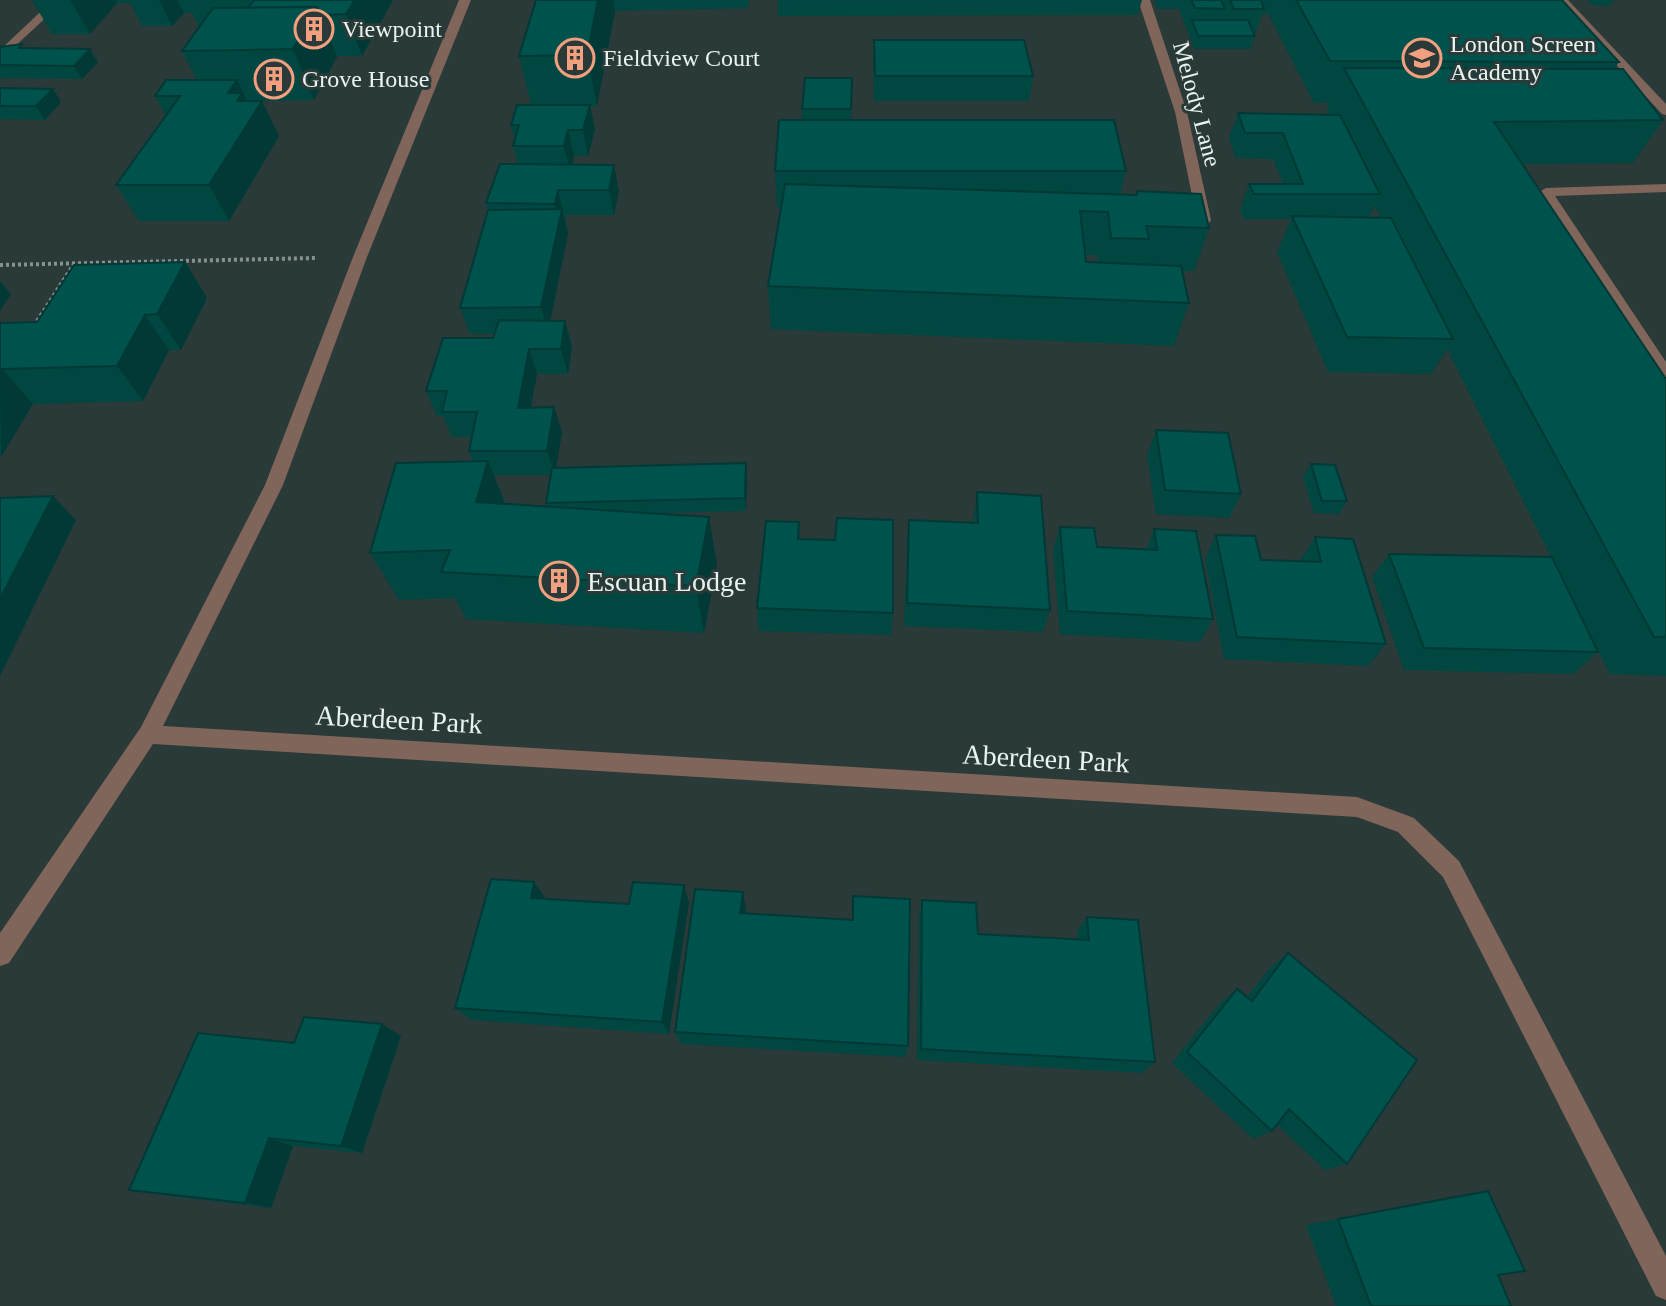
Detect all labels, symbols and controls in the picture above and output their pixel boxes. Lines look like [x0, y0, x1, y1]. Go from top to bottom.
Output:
building icon: Viewpoint [293, 8, 335, 50]
place label: Viewpoint [342, 16, 442, 42]
place label: London Screen Academy [1450, 31, 1596, 85]
building icon: Fieldview Court [554, 37, 596, 79]
school or university icon: London Screen Academy [1401, 37, 1443, 79]
street label: Melody Lane [1168, 39, 1226, 169]
place label: Fieldview Court [603, 45, 760, 71]
building icon: Grove House [253, 58, 295, 100]
place label: Grove House [302, 66, 429, 92]
building icon: Escuan Lodge [538, 560, 580, 602]
place label: Escuan Lodge [587, 566, 746, 597]
street label: Aberdeen Park [315, 700, 483, 739]
street label: Aberdeen Park [962, 739, 1130, 778]

